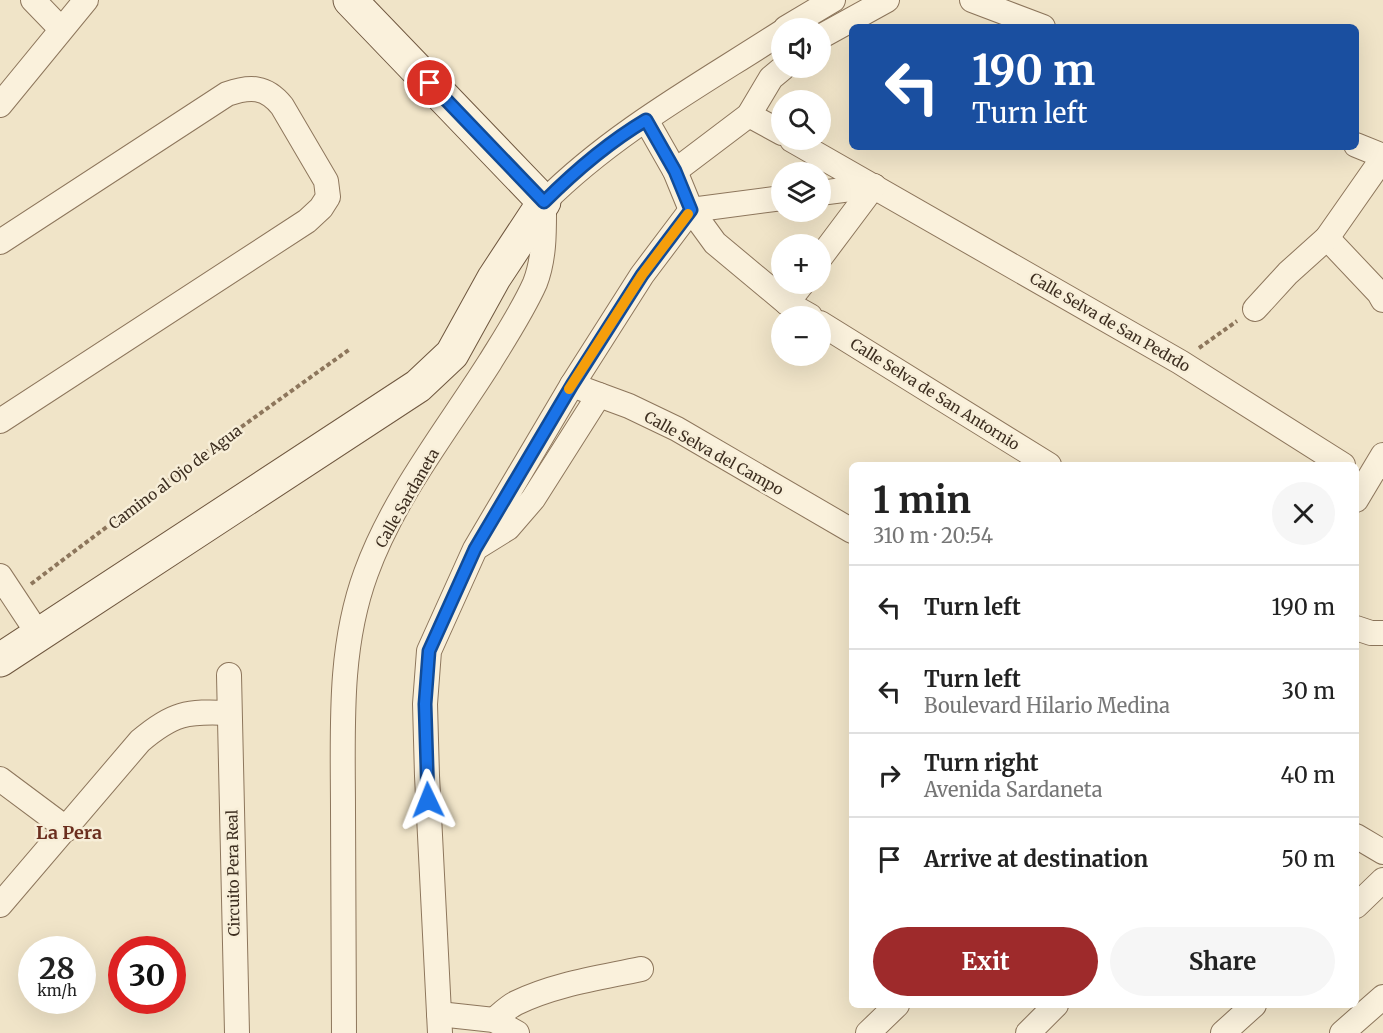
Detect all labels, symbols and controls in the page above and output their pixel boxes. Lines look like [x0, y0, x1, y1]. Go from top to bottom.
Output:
map controls [771, 18, 831, 366]
button: sound [771, 18, 831, 78]
text: 190 m [972, 44, 1095, 96]
icon: left [873, 48, 951, 126]
pin [404, 57, 455, 108]
icon: arrive [413, 66, 446, 99]
button: search [771, 90, 831, 150]
text: Turn left [972, 96, 1087, 130]
button: layers [771, 162, 831, 222]
button: + [771, 234, 831, 294]
street label: Calle Selva de San Pedrdo [1026, 268, 1194, 376]
button: − [771, 306, 831, 366]
street label: Calle Selva de San Antornio [847, 334, 1023, 454]
street label: Calle Selva del Campo [641, 407, 787, 499]
street label: Camino al Ojo de Agua [105, 421, 245, 533]
street label: Calle Sardaneta [371, 445, 443, 551]
text: 1 min [873, 478, 971, 523]
button: close [1272, 482, 1335, 545]
text: 310 m · 20:54 [873, 523, 993, 548]
icon: left [873, 591, 906, 624]
text: Turn left [924, 593, 1021, 621]
text: 190 m [1272, 593, 1335, 621]
text: Turn left [924, 665, 1021, 693]
icon: left [873, 675, 906, 708]
text: 30 m [1281, 677, 1335, 705]
text: Boulevard Hilario Medina [924, 693, 1170, 718]
text: Turn right [924, 749, 1038, 777]
icon: right [873, 759, 906, 792]
text: 40 m [1280, 761, 1335, 789]
position arrow [396, 768, 460, 832]
text: Avenida Sardaneta [924, 777, 1102, 802]
street label: Circuito Pera Real [222, 809, 244, 936]
district label: La Pera [36, 821, 102, 844]
icon: arrive [873, 843, 906, 876]
text: Arrive at destination [924, 845, 1148, 873]
text: 50 m [1281, 845, 1335, 873]
button: Exit [873, 927, 1098, 996]
button: Share [1110, 927, 1335, 996]
speed limit sign: 30 [108, 936, 186, 1014]
text: 28 [39, 949, 75, 987]
text: km/h [37, 981, 77, 1000]

